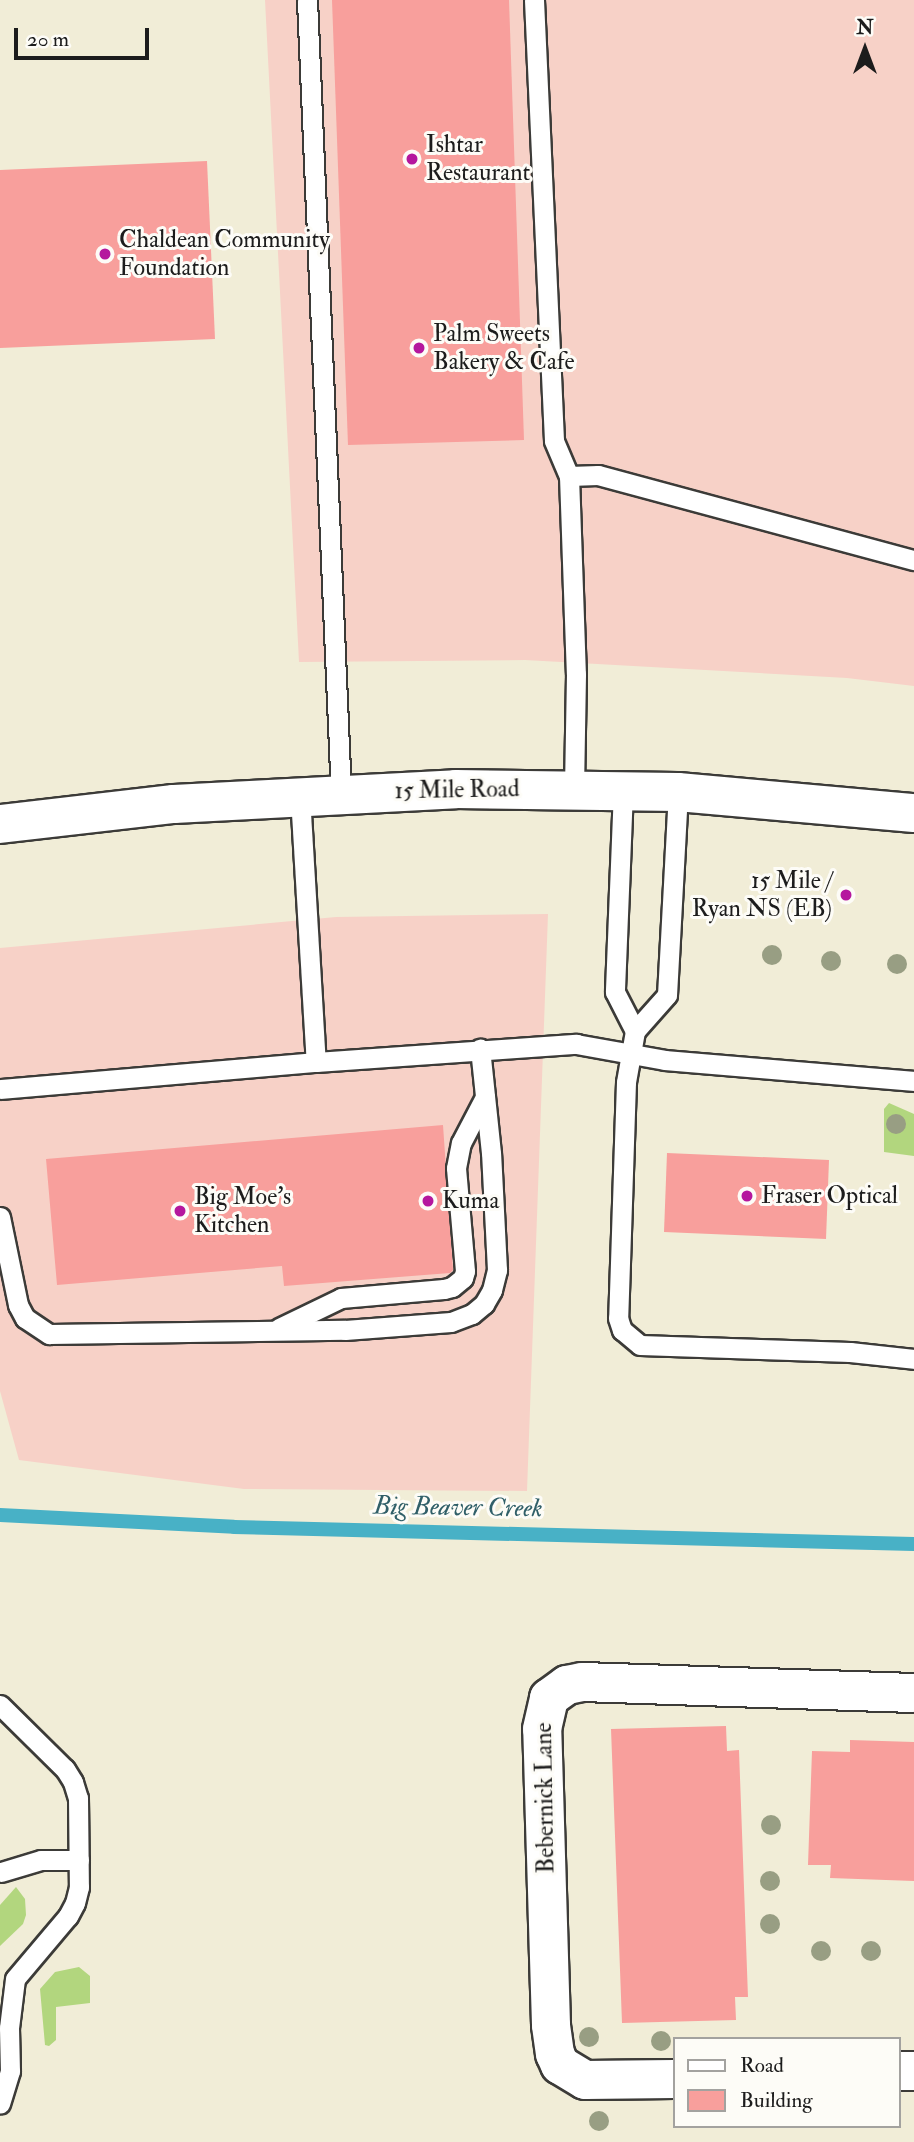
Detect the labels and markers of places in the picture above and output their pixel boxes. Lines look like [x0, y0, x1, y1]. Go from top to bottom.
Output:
place label: Ishtar Restaurant [426, 131, 530, 187]
marker: Ishtar Restaurant [404, 151, 420, 167]
place label: Chaldean Community Foundation [119, 226, 330, 282]
marker: Chaldean Community Foundation [97, 246, 113, 262]
place label: Palm Sweets Bakery & Cafe [433, 320, 574, 376]
marker: Palm Sweets Bakery & Cafe [411, 340, 427, 356]
place label: 15 Mile / Ryan NS (EB) [692, 867, 832, 923]
marker: 15 Mile / Ryan NS (EB) [838, 887, 854, 903]
place label: Fraser Optical [761, 1182, 898, 1210]
place label: Big Moe's Kitchen [194, 1183, 291, 1239]
place label: Kuma [442, 1187, 499, 1215]
marker: Fraser Optical [739, 1188, 755, 1204]
marker: Kuma [420, 1193, 436, 1209]
marker: Big Moe's Kitchen [172, 1203, 188, 1219]

